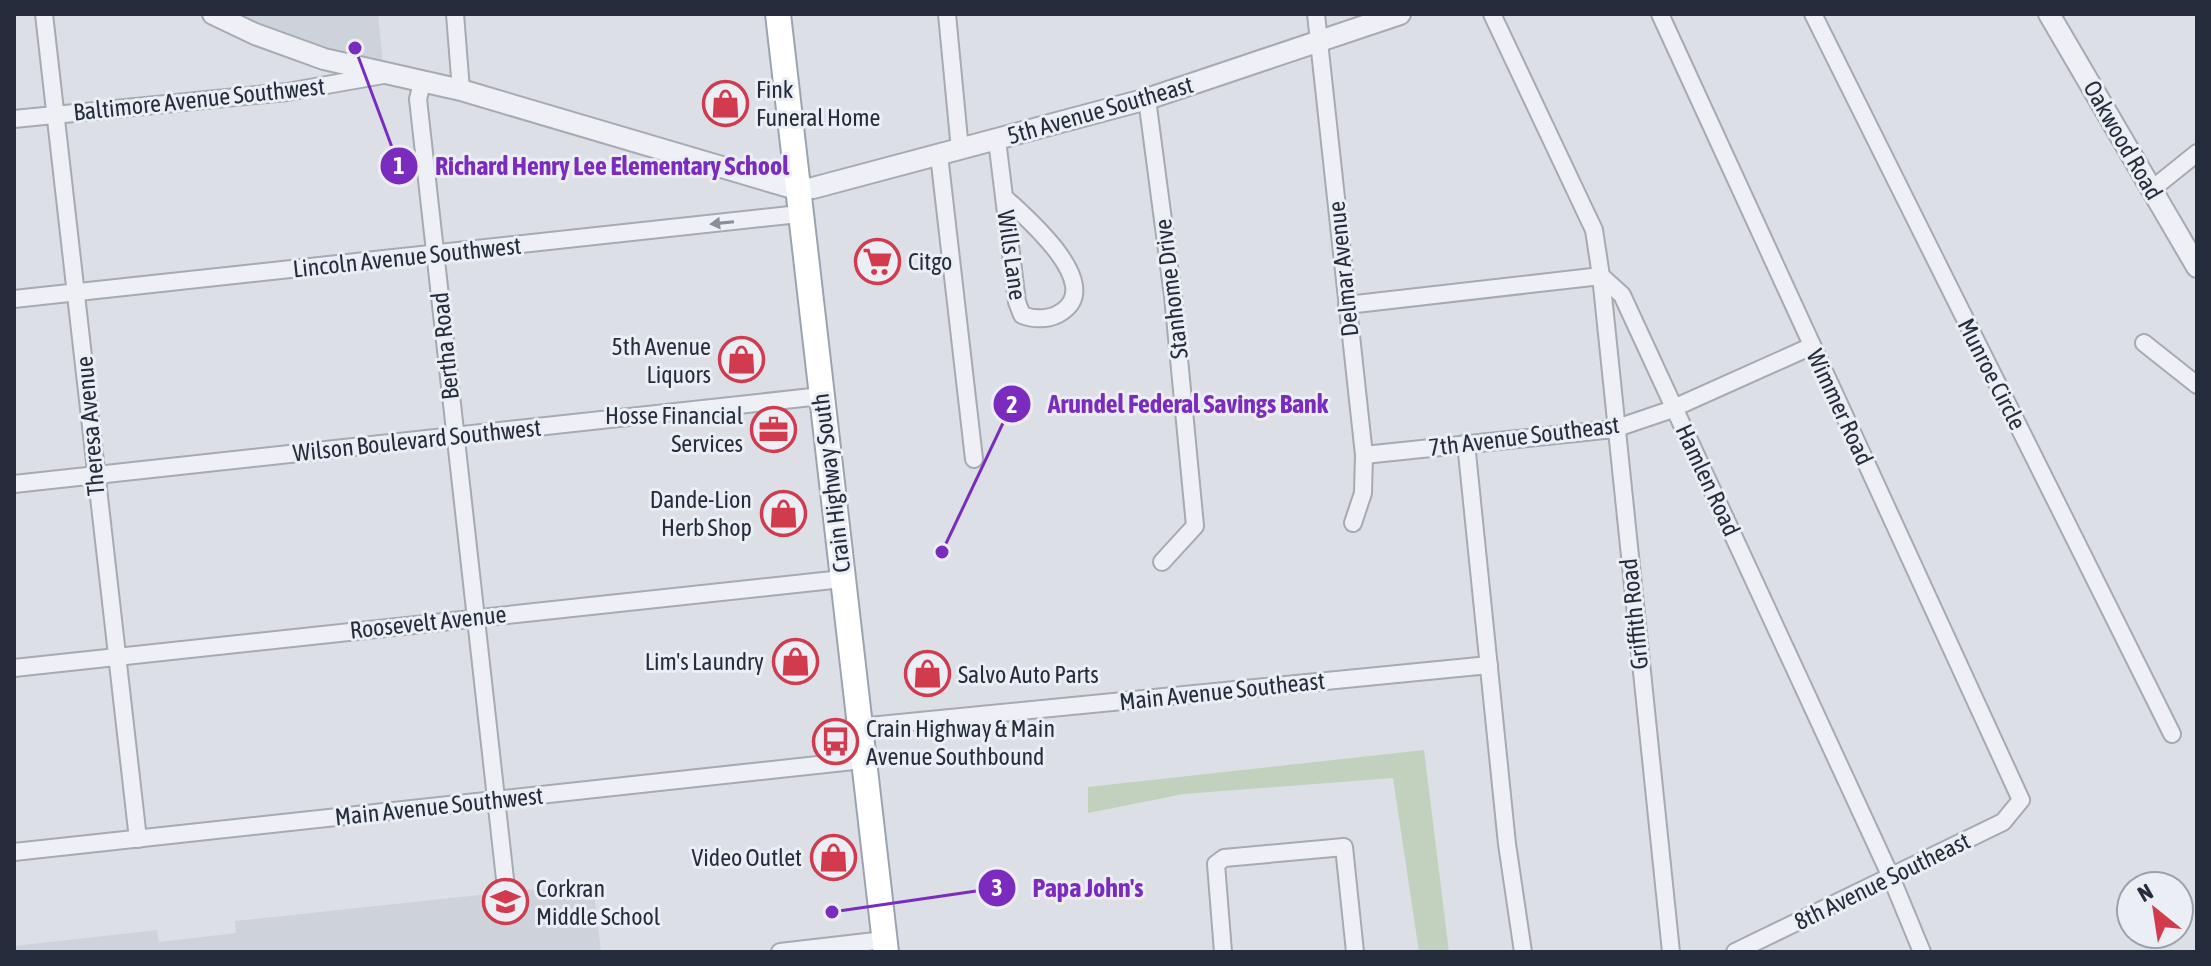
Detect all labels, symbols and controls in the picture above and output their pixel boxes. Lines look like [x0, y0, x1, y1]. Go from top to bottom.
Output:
street label: 5th Avenue Southeast [1004, 71, 1196, 149]
street label: Baltimore Avenue Southwest [72, 72, 326, 126]
place label: Fink Funeral Home [756, 76, 880, 131]
street label: Oakwood Road [2078, 76, 2168, 204]
shop icon: Fink Funeral Home [701, 79, 749, 127]
callout: Richard Henry Lee Elementary School [379, 141, 805, 191]
text: Richard Henry Lee Elementary School [435, 151, 790, 181]
text: 1 [393, 152, 405, 179]
street label: Delmar Avenue [1322, 200, 1364, 338]
street label: Wills Lane [992, 208, 1032, 302]
one-way arrow [709, 216, 734, 229]
street label: Stanhome Drive [1149, 217, 1193, 361]
street label: Lincoln Avenue Southwest [291, 232, 523, 282]
supermarket icon: Citgo [853, 237, 901, 285]
place label: Citgo [908, 248, 952, 275]
street label: Bertha Road [426, 291, 464, 401]
street label: Munroe Circle [1952, 314, 2032, 434]
place label: 5th Avenue Liquors [611, 333, 711, 388]
shop icon: 5th Avenue Liquors [718, 336, 766, 384]
street label: Wimmer Road [1801, 345, 1879, 469]
street label: Theresa Avenue [70, 355, 110, 497]
callout: Arundel Federal Savings Bank [992, 379, 1344, 429]
text: Arundel Federal Savings Bank [1047, 389, 1329, 419]
text: 2 [1006, 391, 1018, 418]
street label: Crain Highway South [807, 392, 855, 574]
place label: Hosse Financial Services [605, 402, 744, 457]
office icon: Hosse Financial Services [750, 405, 798, 453]
street label: 7th Avenue Southeast [1427, 411, 1621, 461]
street label: Wilson Boulevard Southwest [292, 414, 543, 466]
street label: Hamlen Road [1670, 420, 1746, 540]
place label: Dande-Lion Herb Shop [650, 486, 752, 541]
shop icon: Dande-Lion Herb Shop [759, 489, 807, 537]
street label: Griffith Road [1615, 557, 1653, 671]
street label: Roosevelt Avenue [348, 600, 508, 644]
shop icon: Lim's Laundry [771, 637, 819, 685]
place label: Lim's Laundry [645, 648, 764, 675]
shop icon: Salvo Auto Parts [903, 650, 951, 698]
place label: Salvo Auto Parts [958, 661, 1099, 688]
street label: Main Avenue Southeast [1118, 667, 1326, 715]
place label: Crain Highway & Main Avenue Southbound [866, 715, 1055, 770]
bus stop icon: Crain Highway & Main Avenue Southbound [811, 718, 859, 766]
street label: Main Avenue Southwest [334, 782, 545, 830]
street label: 8th Avenue Southeast [1790, 827, 1974, 935]
shop icon: Video Outlet [809, 833, 857, 881]
place label: Video Outlet [692, 844, 802, 871]
callout: Papa John's [977, 863, 1160, 913]
north arrow [2115, 870, 2195, 950]
text: Papa John's [1033, 873, 1143, 903]
text: 3 [991, 874, 1003, 901]
place label: Corkran Middle School [536, 875, 661, 930]
school or university icon: Corkran Middle School [481, 878, 529, 926]
text: N [2133, 878, 2157, 907]

